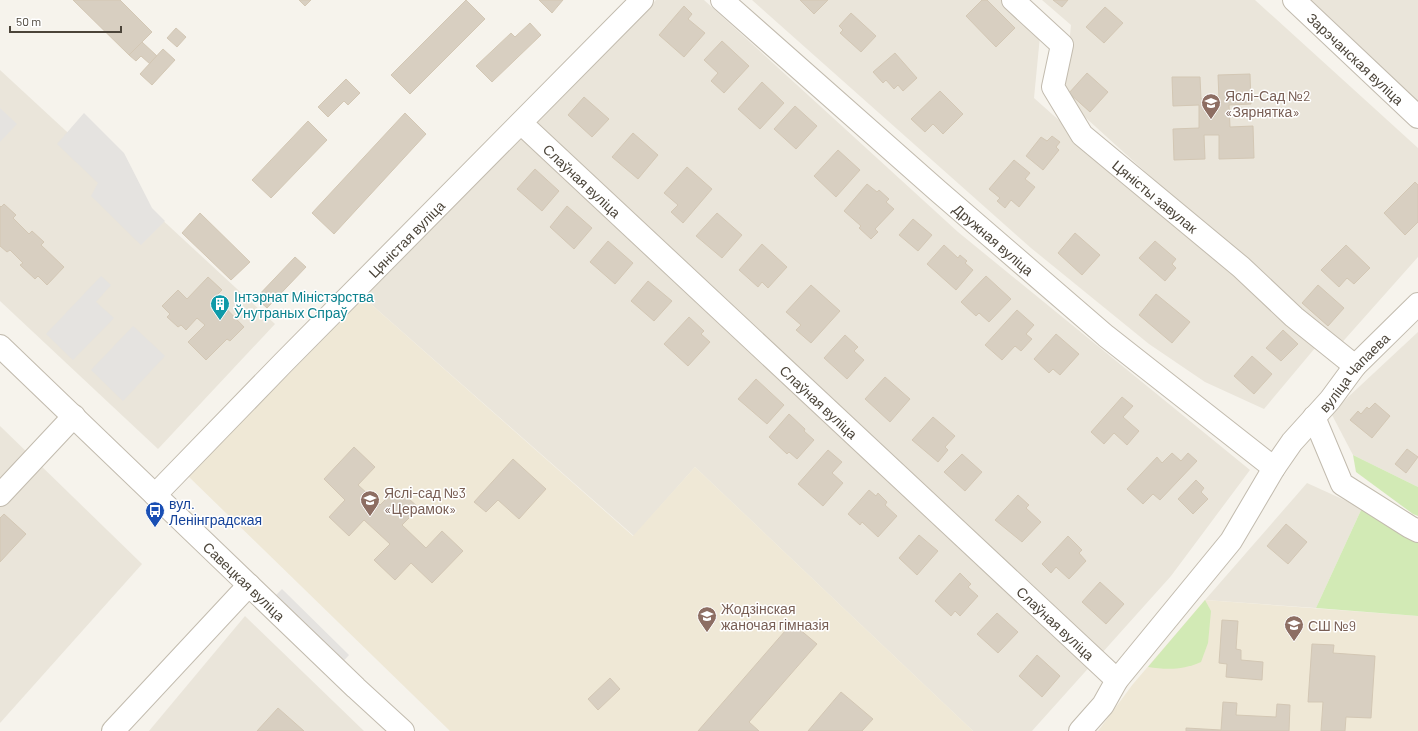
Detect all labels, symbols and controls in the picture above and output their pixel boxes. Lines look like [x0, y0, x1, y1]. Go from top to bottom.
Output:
scale bar [10, 8, 121, 34]
street label: Зарэчанская вуліца [1304, 9, 1408, 108]
text: 50 m [16, 14, 41, 28]
place label: Яслі-Сад №2 «Зярнятка» [1225, 87, 1310, 120]
school or university icon: Яслі-Сад №2 «Зярнятка» [1200, 92, 1222, 120]
street label: Слаўная вуліца [540, 140, 625, 221]
street label: Цяністы завулак [1110, 156, 1202, 237]
street label: Цяністая вуліца [365, 196, 448, 280]
street label: Дружная вуліца [950, 200, 1038, 279]
place label: Інтэрнат Міністэрства Ўнутраных Спраў [234, 288, 374, 321]
building icon: Інтэрнат Міністэрства Ўнутраных Спраў [209, 293, 231, 321]
street label: вуліца Чапаева [1315, 329, 1393, 415]
street label: Слаўная вуліца [777, 361, 862, 442]
place label: Яслі-сад №3 «Церамок» [384, 484, 466, 517]
school or university icon: Яслі-сад №3 «Церамок» [359, 489, 381, 517]
place label: вул. Ленінградская [169, 495, 262, 528]
bus stop icon: вул. Ленінградская [144, 500, 166, 528]
street label: Савецкая вуліца [200, 538, 289, 624]
street label: Слаўная вуліца [1013, 582, 1098, 663]
place label: Жодзінская жаночая гімназія [721, 600, 829, 633]
school or university icon: Жодзінская жаночая гімназія [696, 605, 718, 633]
school or university icon: СШ №9 [1283, 614, 1305, 642]
place label: СШ №9 [1308, 617, 1356, 634]

